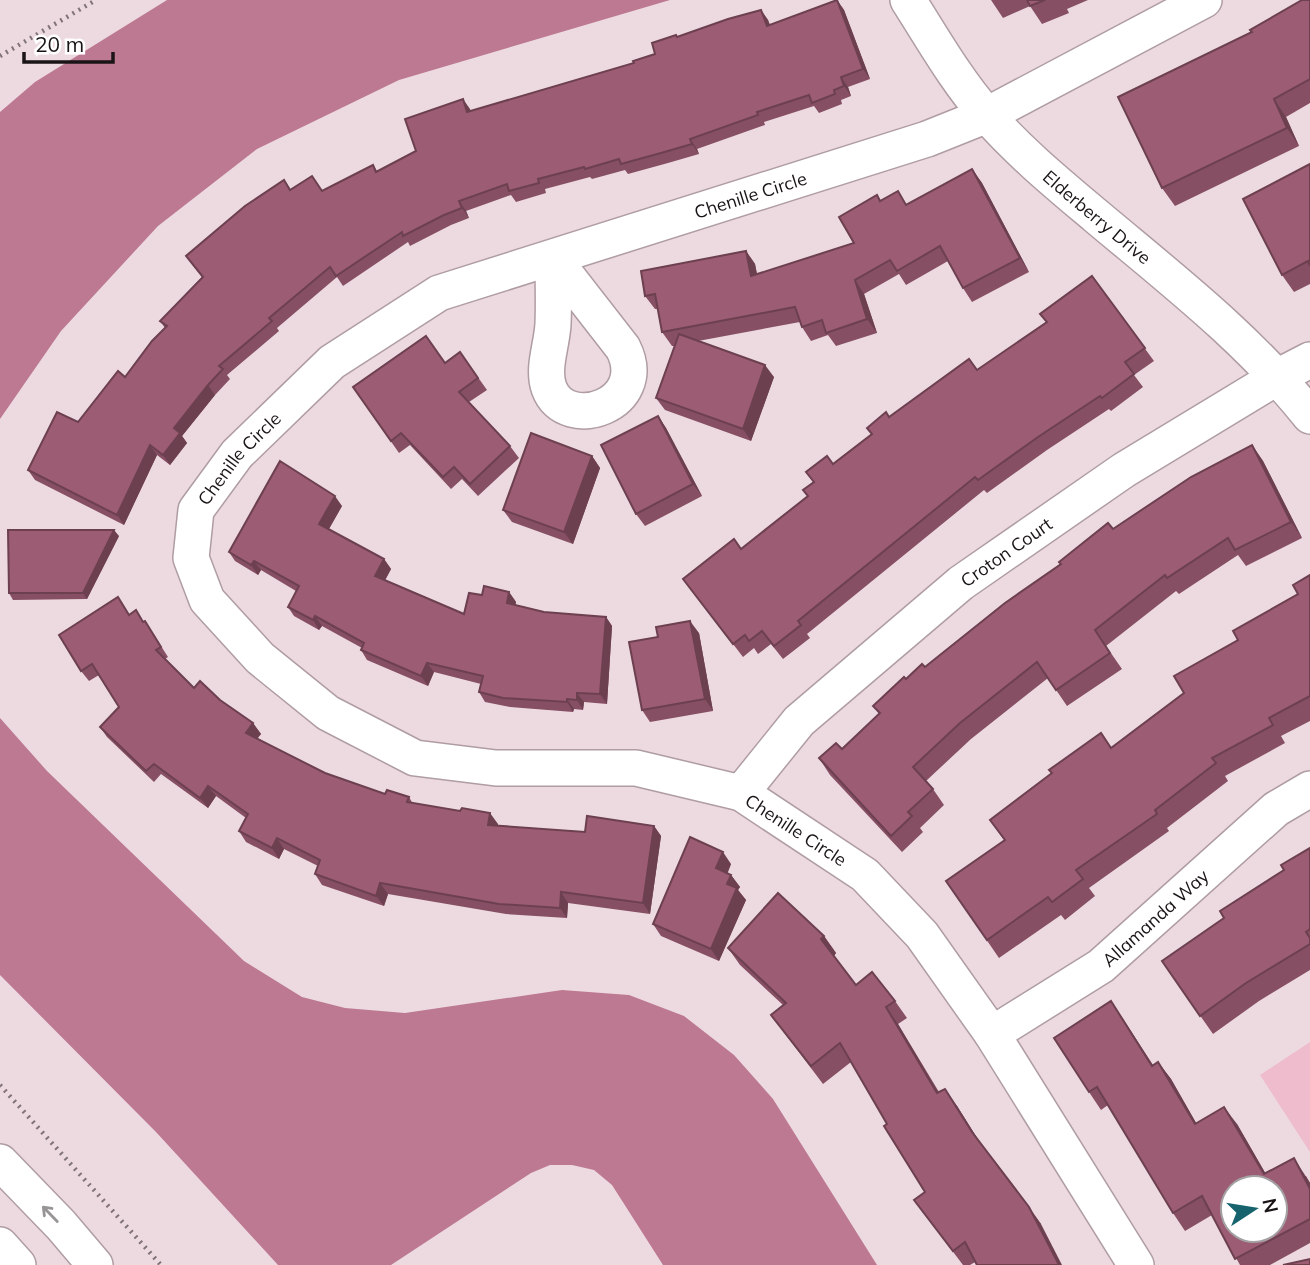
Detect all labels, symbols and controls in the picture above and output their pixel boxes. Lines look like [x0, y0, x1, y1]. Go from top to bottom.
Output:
scale bar [24, 21, 114, 65]
text: 20 m [35, 31, 84, 57]
street label: Elderberry Drive [1039, 165, 1156, 269]
street label: Chenille Circle [691, 166, 809, 223]
street label: Chenille Circle [192, 407, 285, 509]
street label: Croton Court [956, 512, 1056, 592]
street label: Chenille Circle [741, 789, 851, 871]
street label: Allamanda Way [1097, 863, 1213, 971]
north arrow [1219, 1174, 1289, 1244]
text: N [1257, 1196, 1284, 1215]
one-way arrow [42, 1206, 59, 1223]

